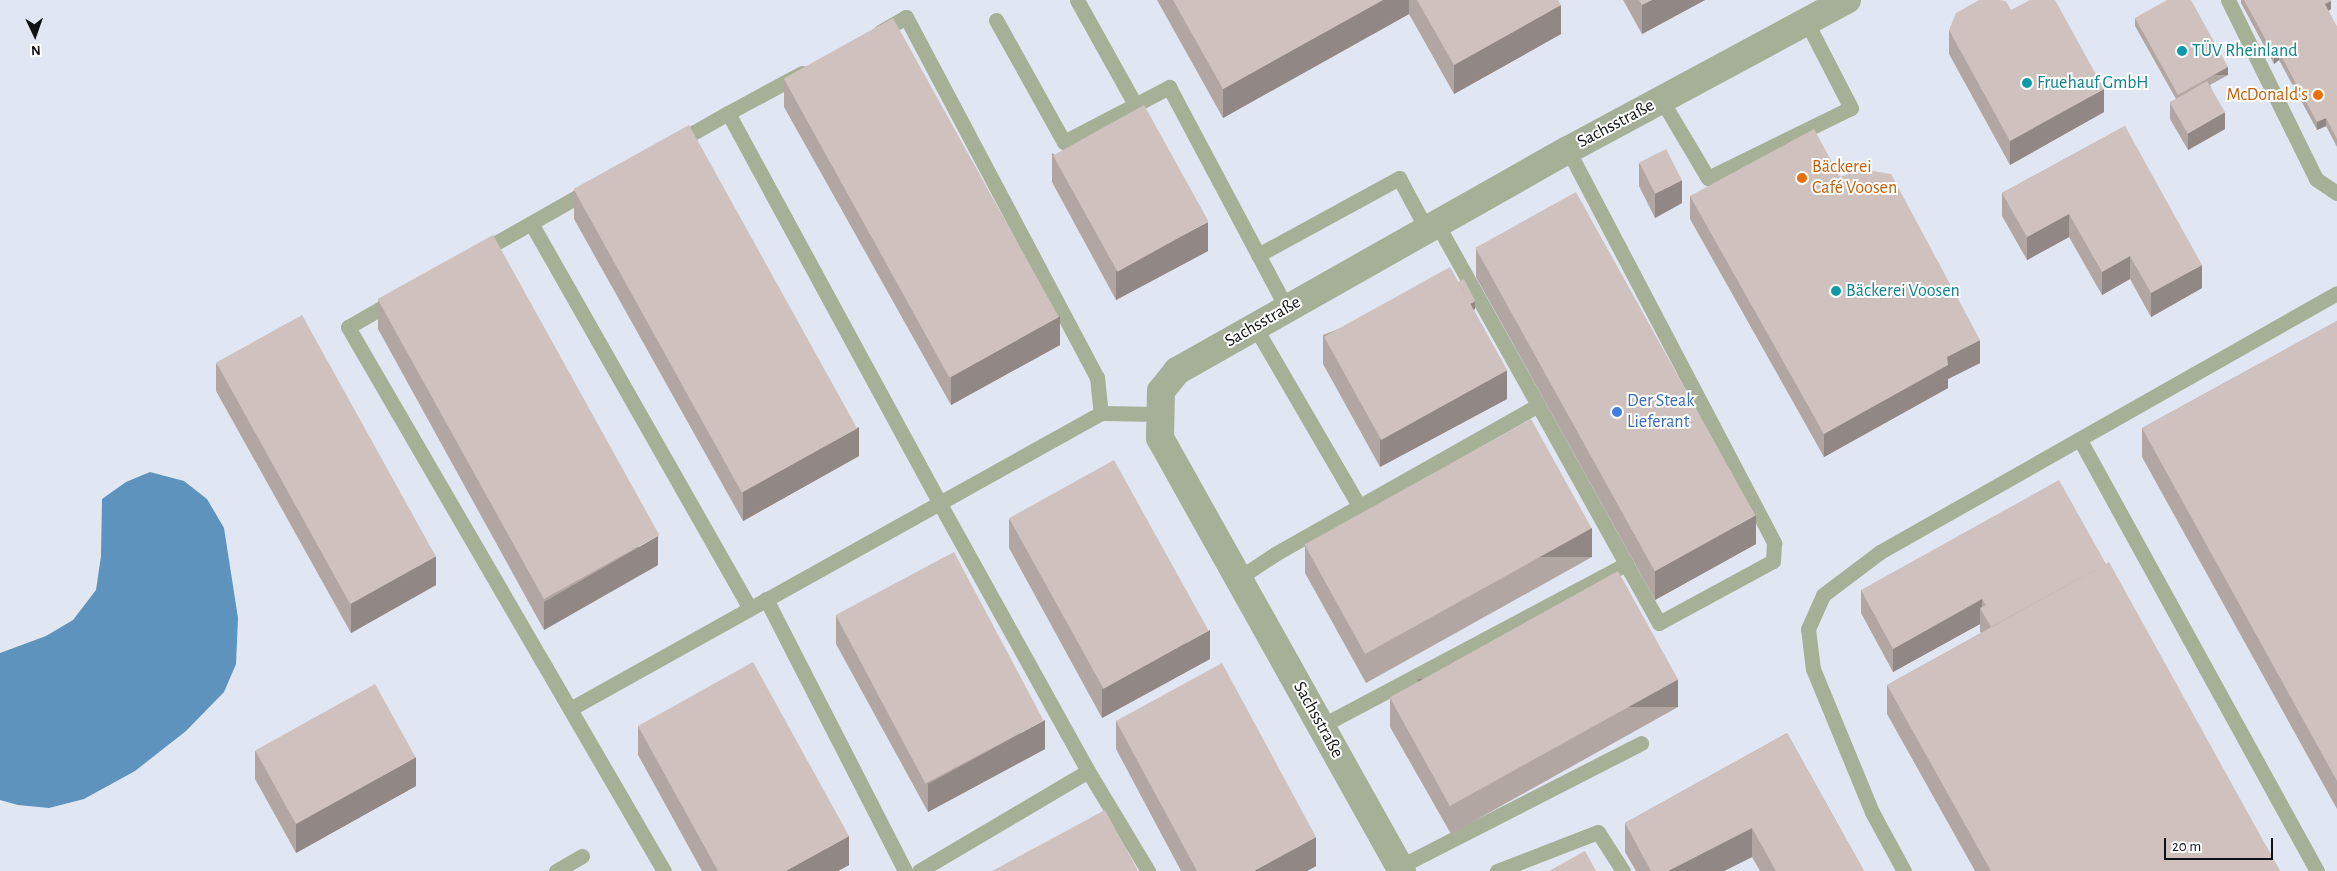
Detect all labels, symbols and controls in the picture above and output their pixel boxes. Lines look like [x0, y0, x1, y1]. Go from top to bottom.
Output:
north arrow [10, 10, 60, 60]
place label: TÜV Rheinland [2192, 40, 2298, 62]
text: N [31, 43, 41, 57]
marker: TÜV Rheinland [2176, 45, 2188, 57]
place label: Fruehauf GmbH [2037, 72, 2149, 94]
marker: Fruehauf GmbH [2021, 77, 2033, 89]
place label: McDonald's [2226, 84, 2308, 106]
marker: McDonald's [2312, 89, 2324, 101]
street label: Sachsstraße [1574, 95, 1658, 153]
place label: Bäckerei Café Voosen [1812, 157, 1897, 200]
marker: Bäckerei Café Voosen [1796, 172, 1808, 184]
place label: Bäckerei Voosen [1846, 280, 1960, 302]
marker: Bäckerei Voosen [1830, 285, 1842, 297]
street label: Sachsstraße [1221, 292, 1305, 352]
place label: Der Steak Lieferant [1627, 391, 1695, 434]
marker: Der Steak Lieferant [1611, 406, 1623, 418]
street label: Sachsstraße [1288, 678, 1348, 762]
scale bar [2167, 828, 2276, 860]
text: 20 m [2172, 839, 2201, 854]

